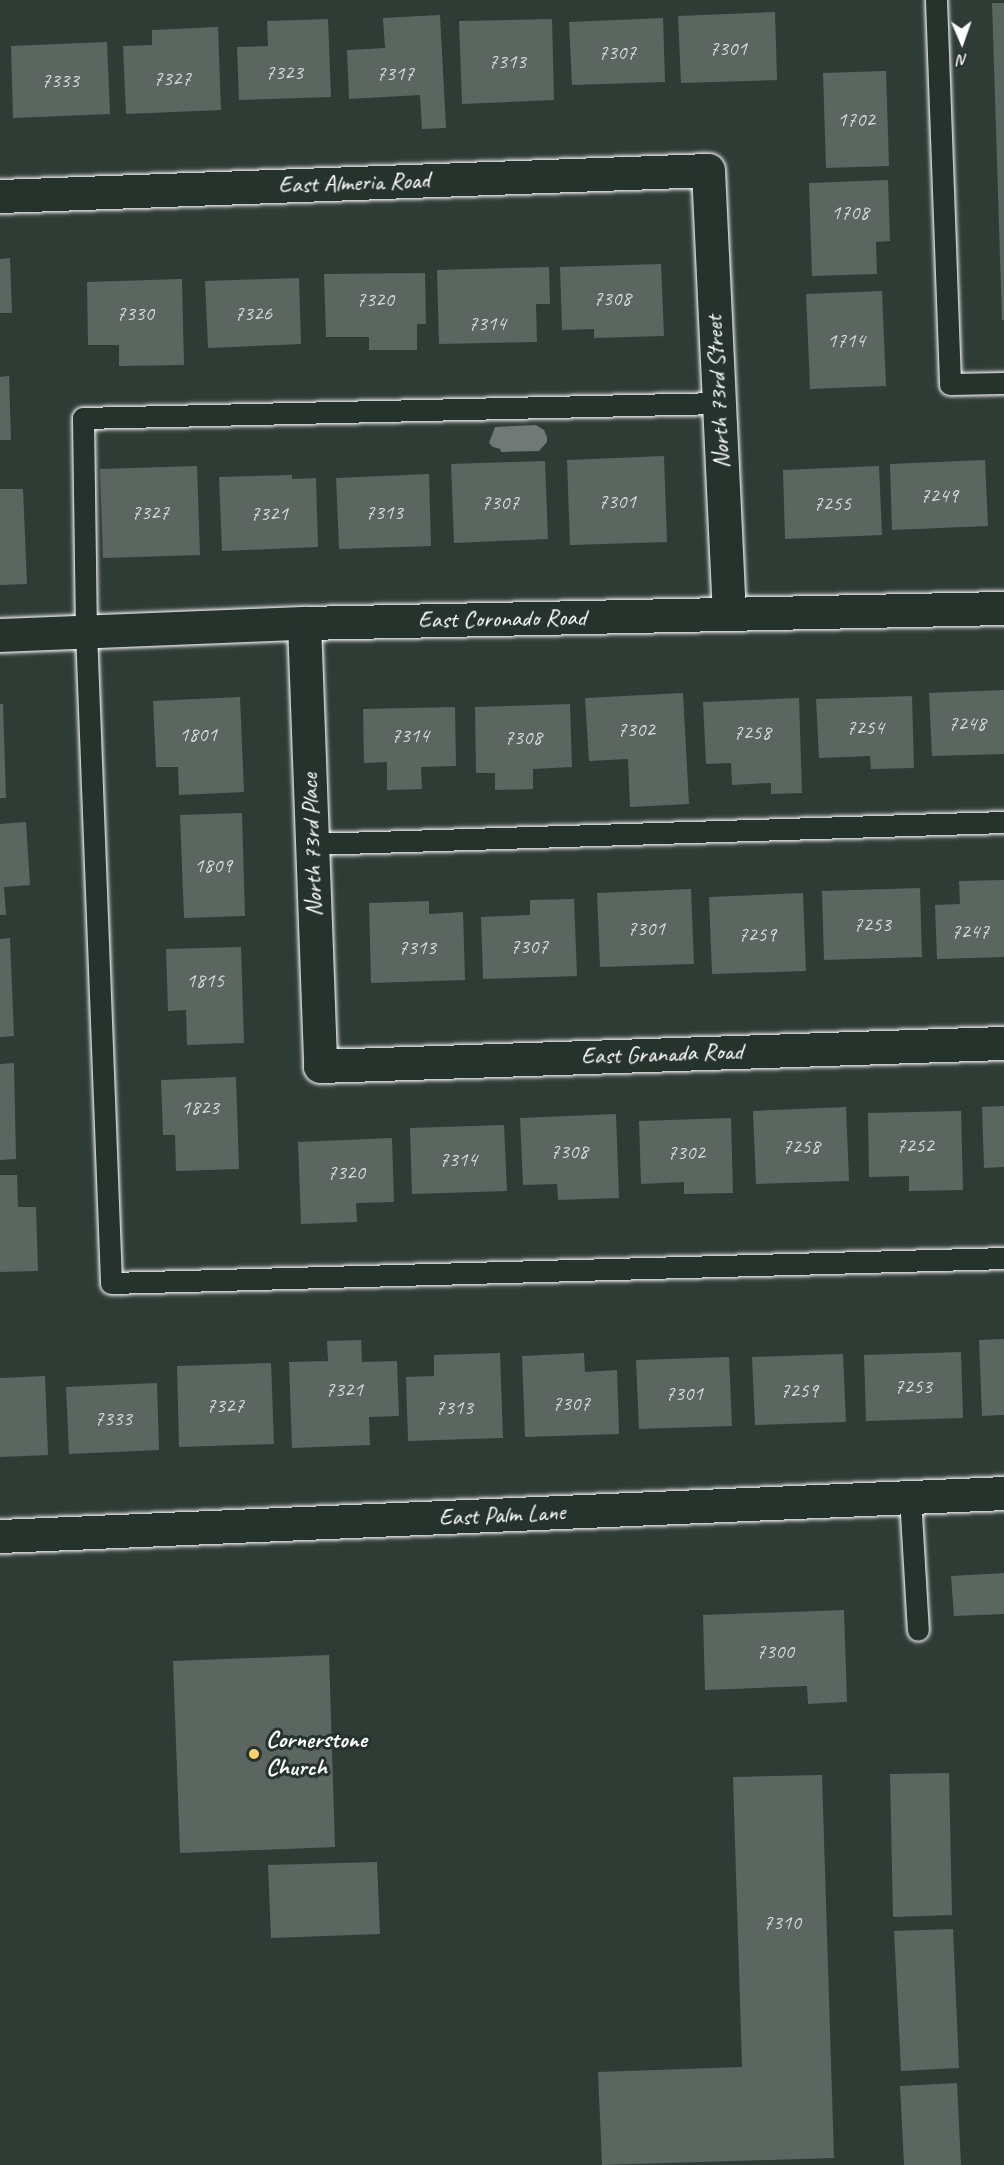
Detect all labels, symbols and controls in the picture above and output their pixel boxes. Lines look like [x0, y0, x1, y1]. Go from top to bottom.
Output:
north arrow [932, 12, 992, 72]
house number: 7301 [709, 35, 747, 61]
house number: 7307 [598, 39, 636, 65]
house number: 7313 [488, 48, 526, 74]
text: N [957, 50, 968, 70]
house number: 7323 [265, 59, 303, 85]
house number: 7317 [376, 60, 414, 86]
house number: 7327 [153, 65, 191, 91]
house number: 7333 [41, 67, 79, 93]
house number: 1702 [837, 106, 875, 132]
street label: East Almeria Road [277, 166, 431, 200]
house number: 1708 [831, 199, 869, 225]
house number: 7308 [593, 285, 631, 311]
house number: 7320 [356, 286, 394, 312]
house number: 7330 [116, 300, 154, 326]
house number: 7326 [234, 300, 272, 326]
house number: 7314 [468, 310, 506, 336]
street label: North 73rd Street [700, 314, 736, 470]
house number: 1714 [827, 327, 865, 353]
house number: 7249 [920, 482, 958, 508]
house number: 7301 [598, 488, 636, 514]
house number: 7307 [481, 489, 519, 515]
house number: 7255 [813, 490, 851, 516]
house number: 7327 [131, 499, 169, 525]
house number: 7313 [365, 499, 403, 525]
house number: 7321 [250, 500, 288, 526]
street label: East Coronado Road [418, 603, 586, 635]
house number: 7248 [948, 710, 986, 736]
house number: 7254 [846, 714, 884, 740]
house number: 7302 [617, 716, 655, 742]
house number: 7258 [733, 719, 771, 745]
house number: 1801 [179, 721, 217, 747]
house number: 7314 [391, 722, 429, 748]
house number: 7308 [504, 724, 542, 750]
street label: North 73rd Place [295, 773, 329, 917]
house number: 1809 [194, 852, 232, 878]
house number: 7253 [853, 911, 891, 937]
house number: 7301 [627, 915, 665, 941]
house number: 7247 [951, 918, 989, 944]
house number: 7259 [738, 921, 776, 947]
house number: 7307 [510, 933, 548, 959]
house number: 7313 [398, 934, 436, 960]
house number: 1815 [186, 967, 224, 993]
street label: East Granada Road [581, 1037, 743, 1071]
house number: 1823 [181, 1094, 219, 1120]
house number: 7252 [896, 1132, 934, 1158]
house number: 7258 [782, 1133, 820, 1159]
house number: 7308 [550, 1138, 588, 1164]
house number: 7302 [667, 1139, 705, 1165]
house number: 7314 [439, 1146, 477, 1172]
house number: 7320 [327, 1159, 365, 1185]
house number: 7253 [894, 1373, 932, 1399]
house number: 7321 [325, 1376, 363, 1402]
house number: 7259 [780, 1377, 818, 1403]
house number: 7301 [665, 1380, 703, 1406]
house number: 7307 [552, 1390, 590, 1416]
house number: 7327 [206, 1392, 244, 1418]
house number: 7313 [435, 1394, 473, 1420]
house number: 7333 [94, 1405, 132, 1431]
street label: East Palm Lane [437, 1497, 567, 1533]
house number: 7300 [756, 1638, 794, 1664]
place label: Cornerstone Church [266, 1726, 367, 1782]
marker: Cornerstone Church [247, 1747, 261, 1761]
house number: 7310 [763, 1909, 801, 1935]

